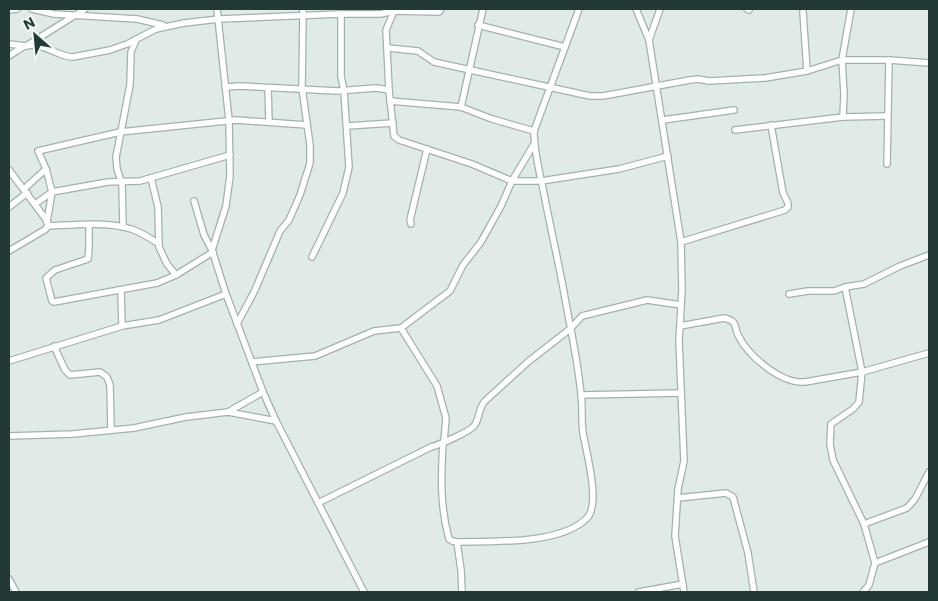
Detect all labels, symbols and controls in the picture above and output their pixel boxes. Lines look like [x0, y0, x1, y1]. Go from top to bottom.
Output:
north arrow [10, 10, 60, 60]
text: N [20, 13, 37, 33]

